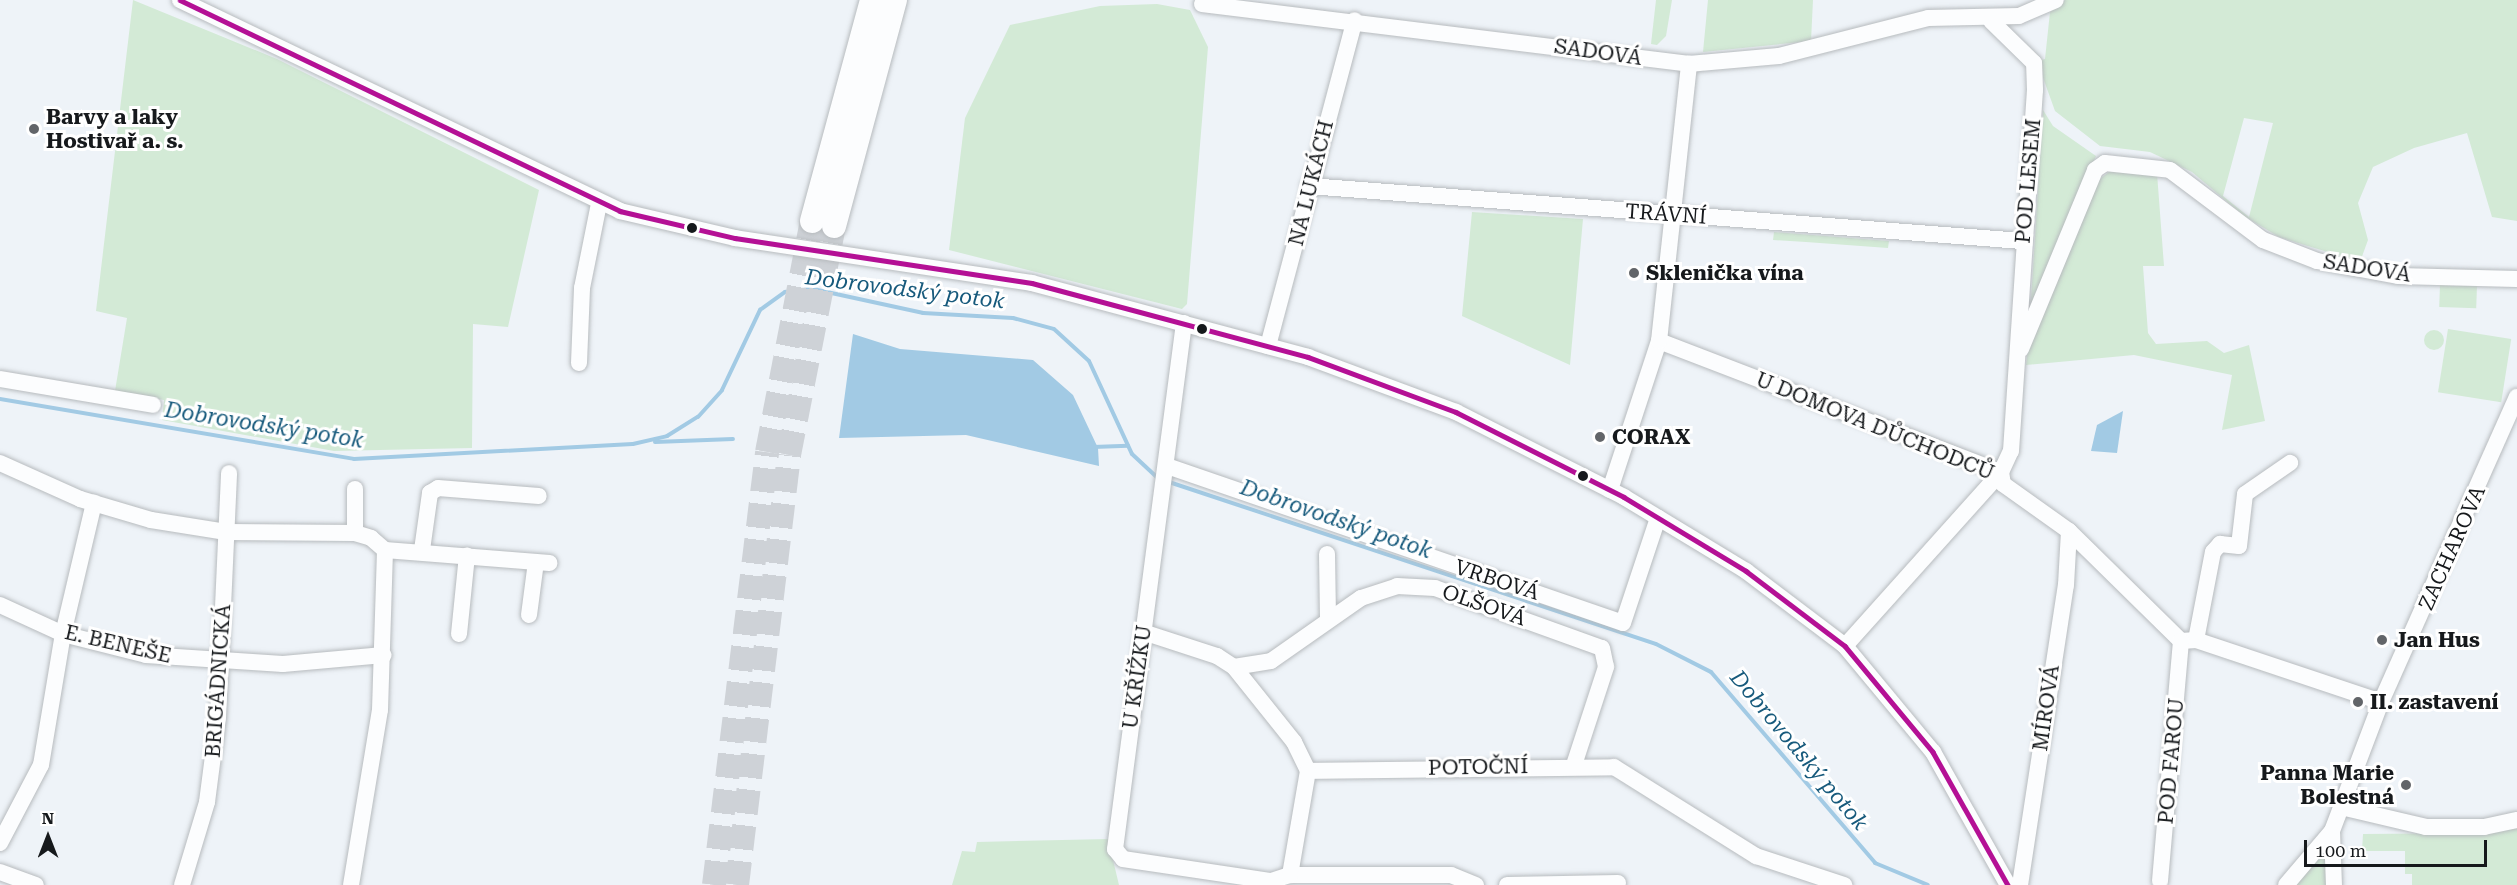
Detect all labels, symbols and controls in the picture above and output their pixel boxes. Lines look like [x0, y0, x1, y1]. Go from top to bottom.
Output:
street label: SADOVÁ [1553, 33, 1643, 71]
place label: Barvy a laky Hostivař a. s. [46, 104, 184, 154]
street label: NA LUKÁCH [1283, 117, 1339, 249]
street label: POD LESEM [2010, 117, 2046, 245]
marker: Barvy a laky Hostivař a. s. [27, 122, 41, 136]
street label: TRÁVNÍ [1624, 199, 1708, 229]
unlabelled marker [686, 222, 698, 234]
street label: SADOVÁ [2322, 249, 2412, 287]
place label: Sklenička vína [1646, 260, 1804, 286]
water label: Dobrovodský potok [804, 264, 1006, 314]
marker: Sklenička vína [1627, 266, 1641, 280]
unlabelled marker [1196, 323, 1208, 335]
street label: U DOMOVA DŮCHODCŮ [1752, 367, 1998, 485]
water label: Dobrovodský potok [163, 396, 365, 454]
place label: CORAX [1612, 424, 1690, 450]
marker: CORAX [1593, 430, 1607, 444]
unlabelled marker [1577, 470, 1589, 482]
water label: Dobrovodský potok [1237, 474, 1435, 564]
street label: ZACHAROVA [2413, 482, 2491, 614]
street label: VRBOVÁ [1451, 554, 1543, 606]
street label: OLŠOVÁ [1439, 579, 1529, 631]
street label: BRIGÁDNICKÁ [200, 603, 236, 759]
street label: E. BENEŠE [62, 620, 174, 668]
street label: U KŘÍŽKU [1117, 623, 1157, 731]
place label: Jan Hus [2394, 627, 2480, 653]
marker: Jan Hus [2375, 633, 2389, 647]
street label: MÍROVÁ [2027, 663, 2065, 753]
water label: Dobrovodský potok [1724, 665, 1874, 835]
place label: II. zastavení [2370, 689, 2498, 715]
marker: II. zastavení [2351, 695, 2365, 709]
street label: POD FAROU [2153, 697, 2189, 825]
street label: POTOČNÍ [1428, 754, 1528, 780]
place label: Panna Marie Bolestná [2260, 760, 2394, 810]
marker: Panna Marie Bolestná [2399, 778, 2413, 792]
north arrow [18, 807, 78, 867]
text: N [42, 809, 54, 828]
scale bar [2307, 828, 2490, 866]
text: 100 m [2315, 840, 2366, 861]

